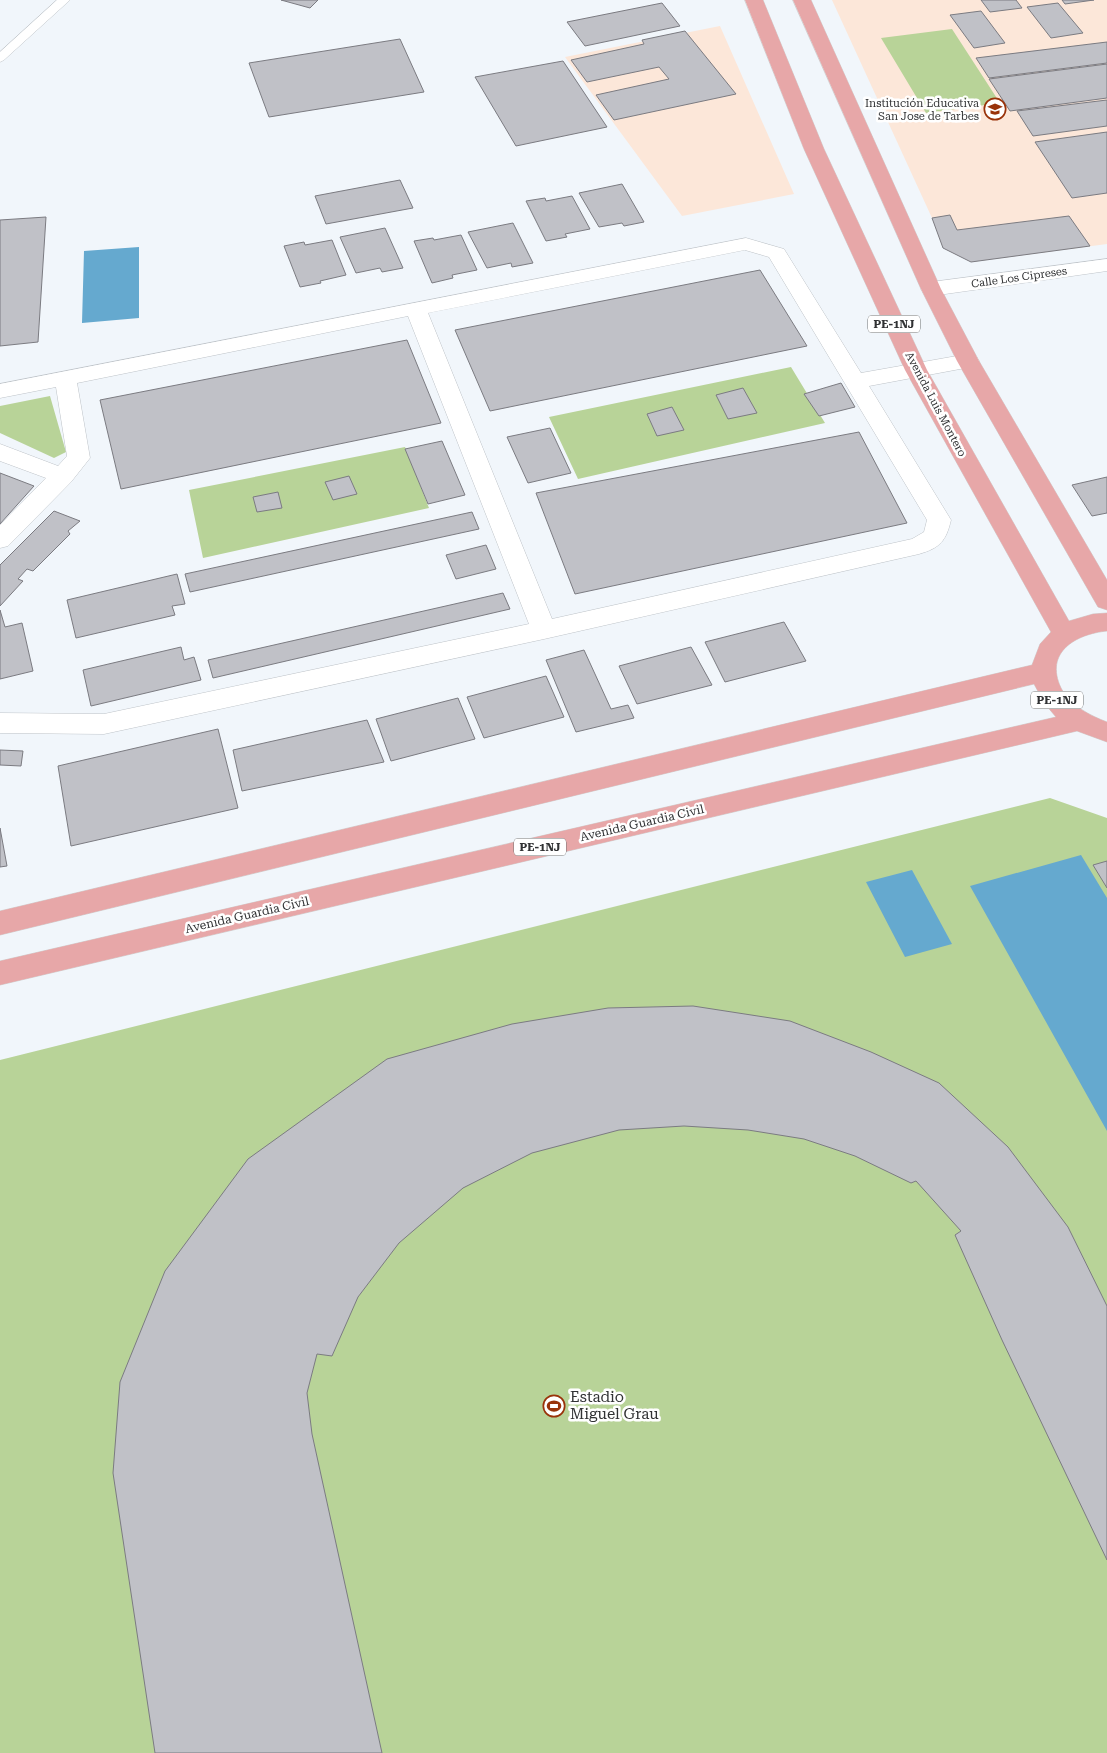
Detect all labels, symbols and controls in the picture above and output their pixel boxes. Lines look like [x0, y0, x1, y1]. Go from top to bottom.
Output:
place label: Institución Educativa San Jose de Tarbes [865, 97, 979, 123]
school or university icon: Institución Educativa San Jose de Tarbes [983, 97, 1007, 121]
street label: Calle Los Cipreses [970, 264, 1068, 291]
road number: PE-1NJ [868, 316, 920, 332]
street label: Avenida Luis Montero [902, 350, 969, 459]
road number: PE-1NJ [1031, 692, 1083, 708]
street label: Avenida Guardia Civil [579, 802, 706, 844]
road number: PE-1NJ [514, 839, 566, 856]
street label: Avenida Guardia Civil [184, 894, 311, 936]
place label: Estadio Miguel Grau [570, 1388, 659, 1423]
sports icon: Estadio Miguel Grau [542, 1394, 566, 1418]

